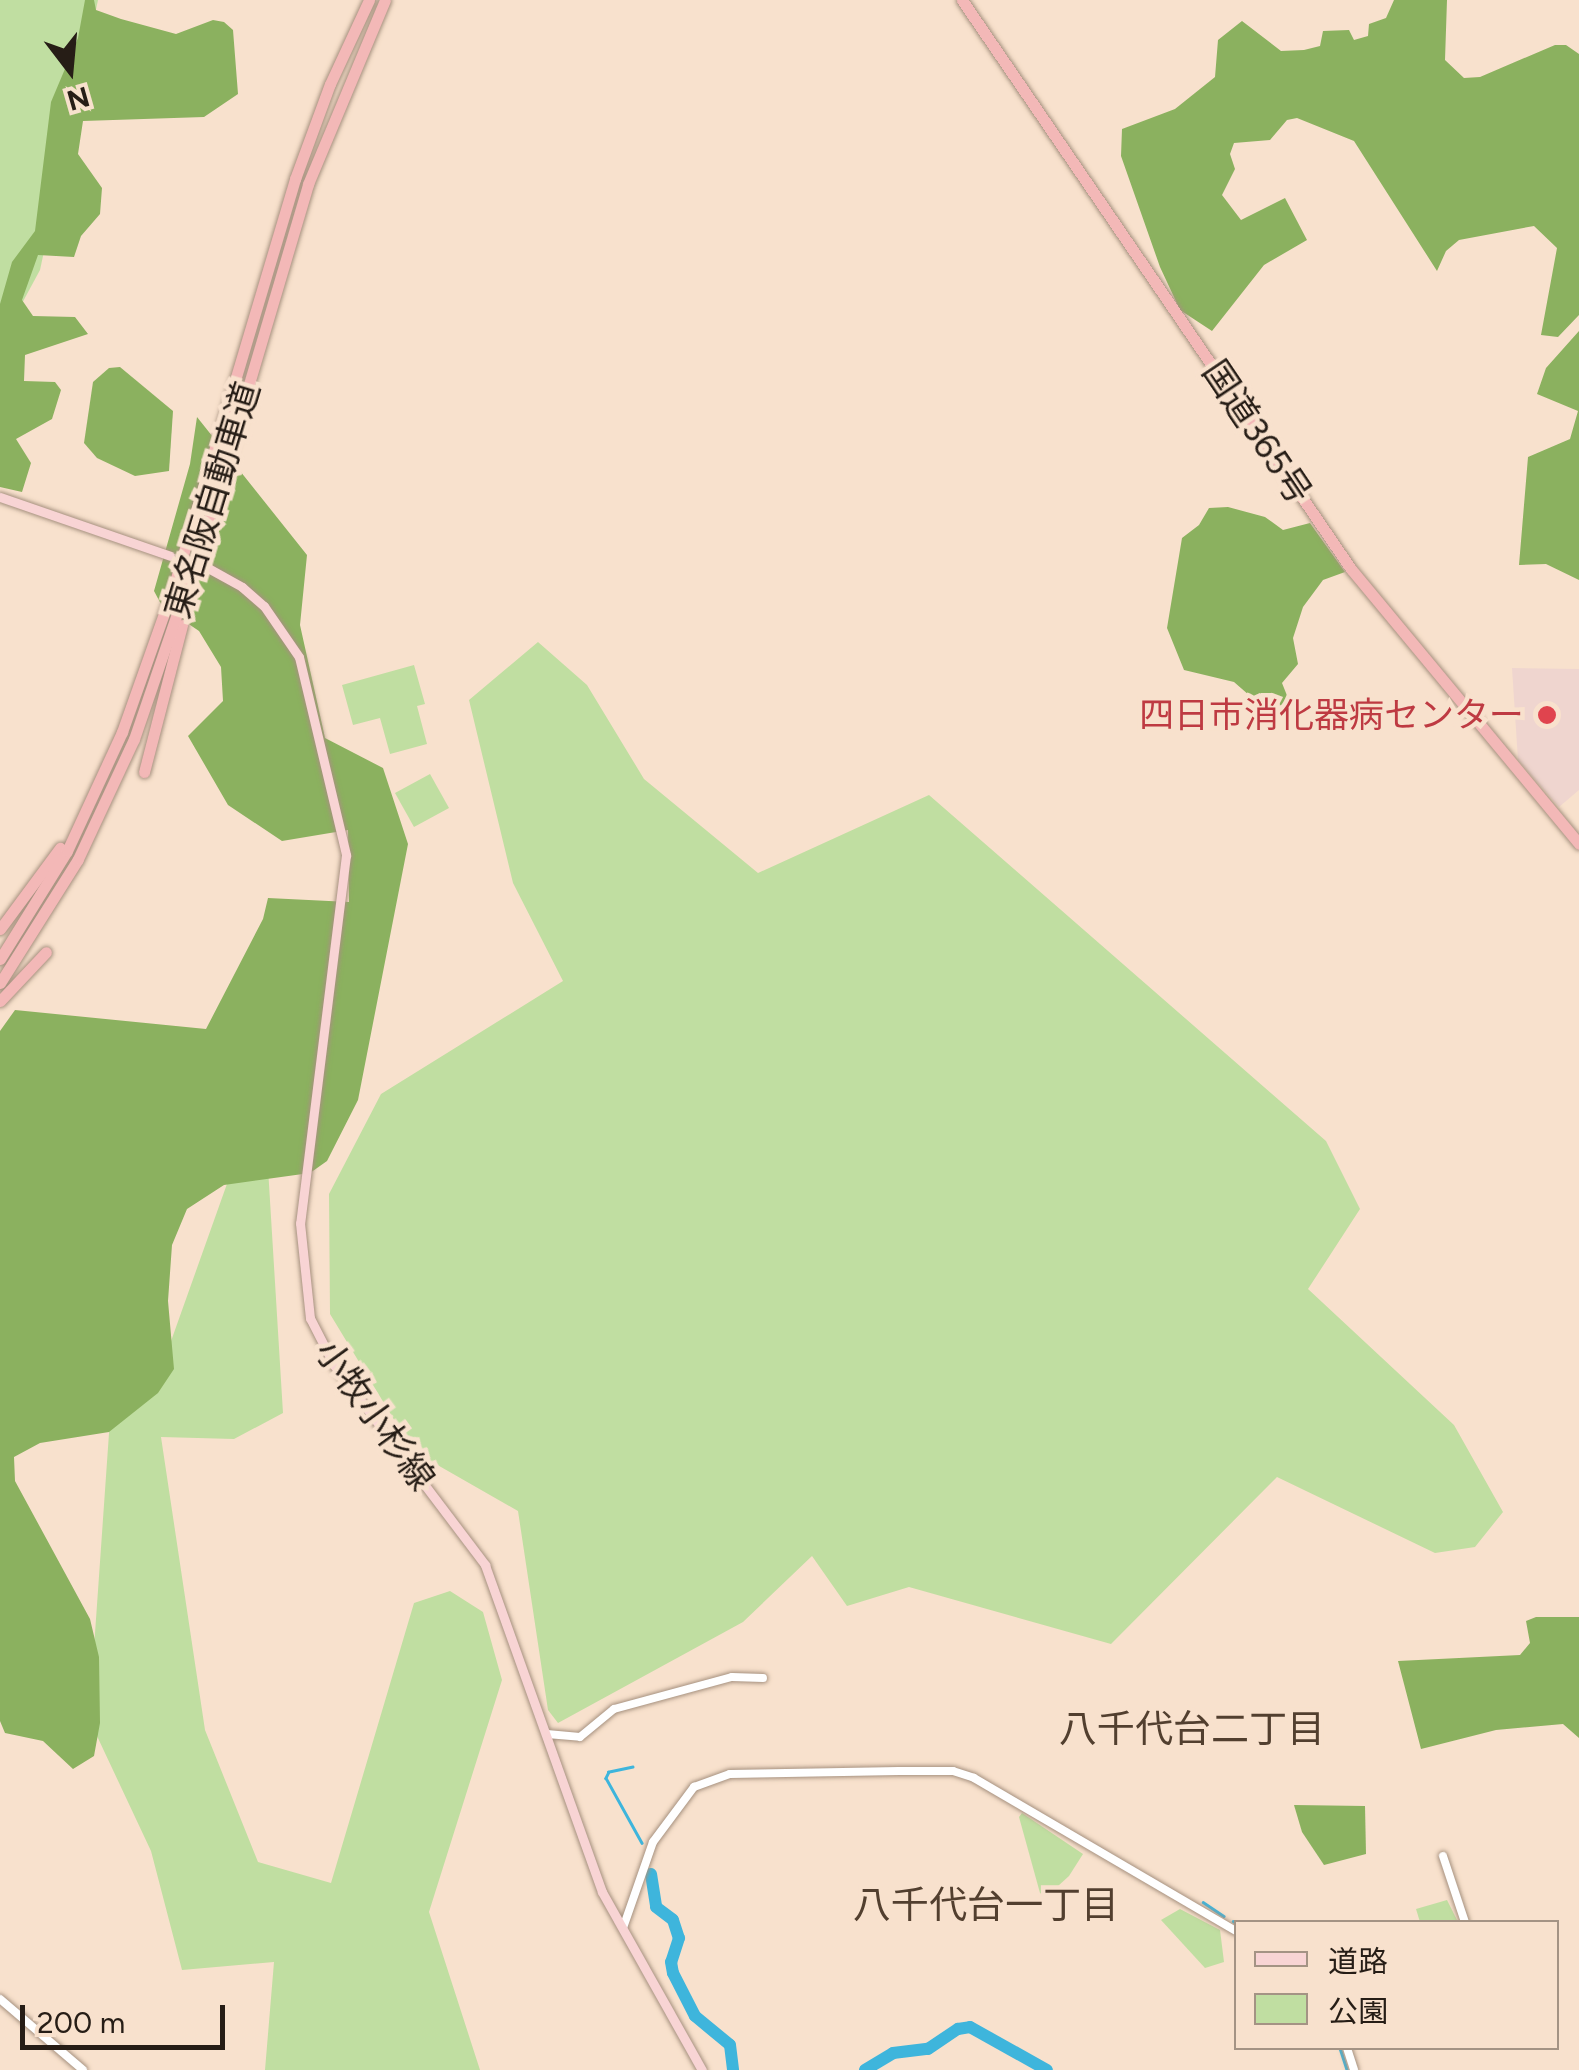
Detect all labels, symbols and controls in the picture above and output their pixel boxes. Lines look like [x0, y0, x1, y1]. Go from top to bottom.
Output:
north arrow [20, 20, 120, 120]
text: N [63, 80, 93, 118]
street label: 国道365号 [1194, 352, 1320, 512]
street label: 東名阪自動車道 [156, 377, 268, 623]
place label: 四日市消化器病センター [1139, 694, 1524, 736]
marker: 四日市消化器病センター [1534, 702, 1560, 728]
street label: 小牧小杉線 [307, 1332, 443, 1498]
district label: 八千代台二丁目 [1059, 1707, 1325, 1753]
district label: 八千代台一丁目 [853, 1883, 1119, 1929]
legend [1234, 1920, 1559, 2050]
text: 道路 [1328, 1943, 1388, 1980]
scale bar [25, 1985, 230, 2047]
text: 公園 [1328, 1993, 1388, 2030]
text: 200 m [37, 2004, 125, 2041]

